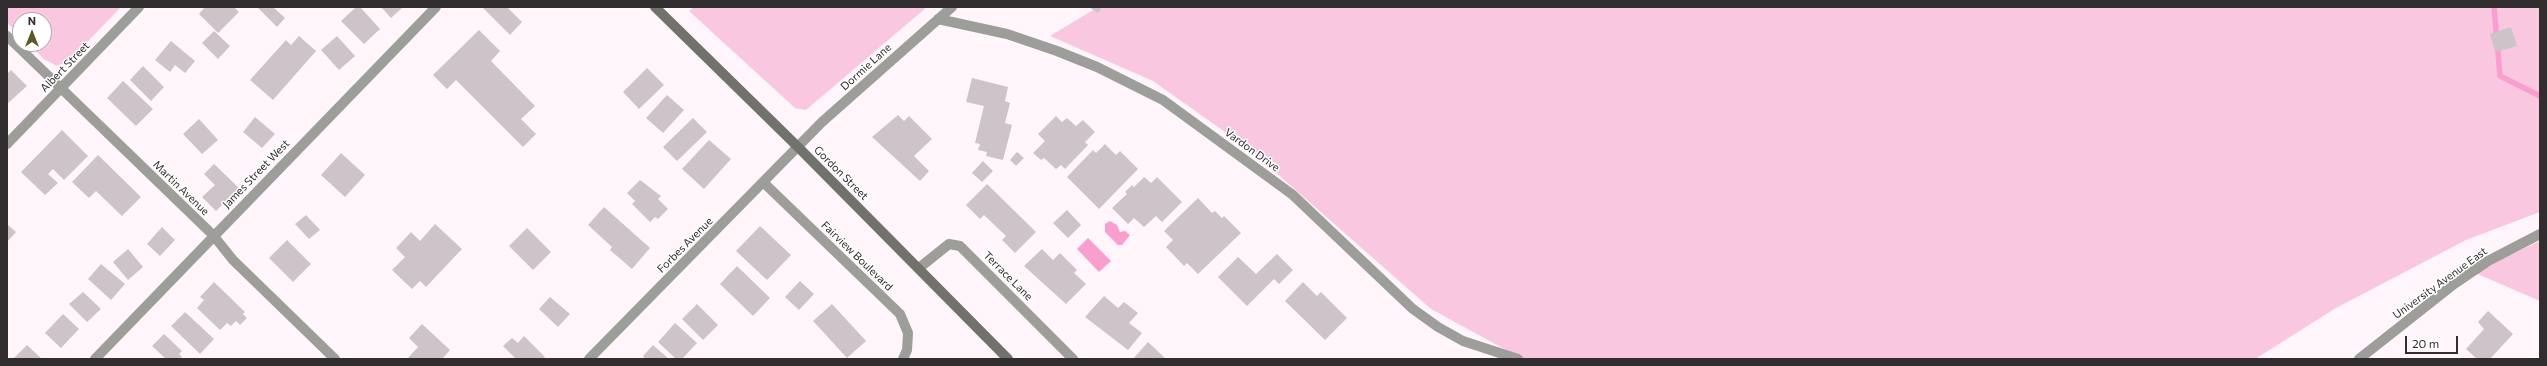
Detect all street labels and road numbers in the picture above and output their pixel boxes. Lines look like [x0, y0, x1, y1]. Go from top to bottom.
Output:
street label: Albert Street [38, 39, 92, 95]
street label: Dormie Lane [838, 41, 894, 93]
street label: Vardon Drive [1222, 126, 1282, 174]
street label: James Street West [220, 137, 292, 211]
street label: Gordon Street [811, 143, 871, 203]
street label: Martin Avenue [150, 158, 212, 218]
street label: Forbes Avenue [654, 214, 716, 276]
street label: Fairview Boulevard [819, 219, 895, 293]
street label: University Avenue East [2390, 244, 2490, 322]
street label: Terrace Lane [981, 249, 1035, 303]

